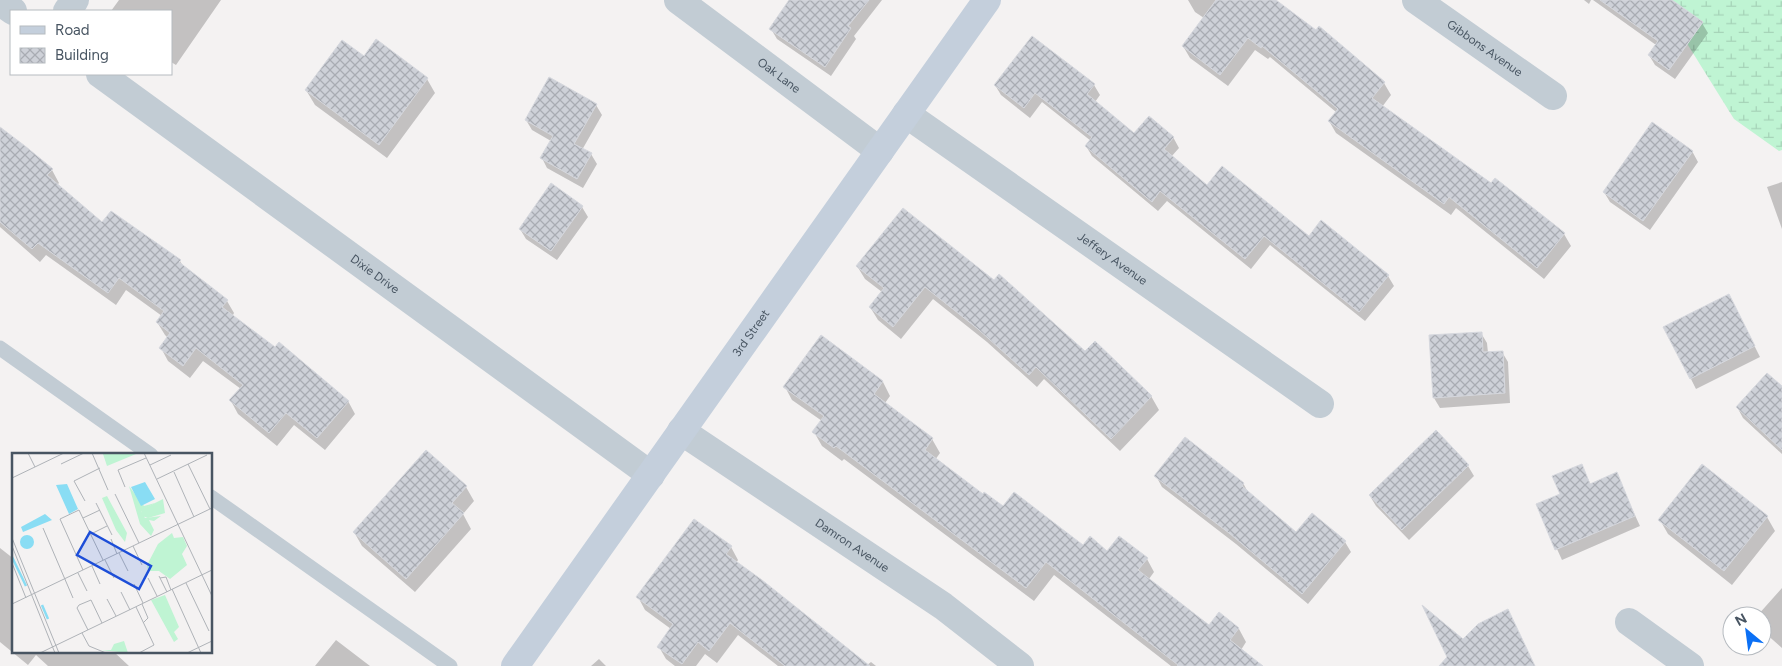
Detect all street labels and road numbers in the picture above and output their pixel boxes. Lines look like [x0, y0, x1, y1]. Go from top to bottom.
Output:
street label: Gibbons Avenue [1444, 17, 1526, 80]
street label: Oak Lane [755, 55, 803, 96]
street label: Jeffery Avenue [1075, 229, 1150, 288]
street label: Dixie Drive [348, 252, 402, 297]
street label: 3rd Street [730, 307, 773, 359]
street label: Damron Avenue [813, 516, 892, 575]

